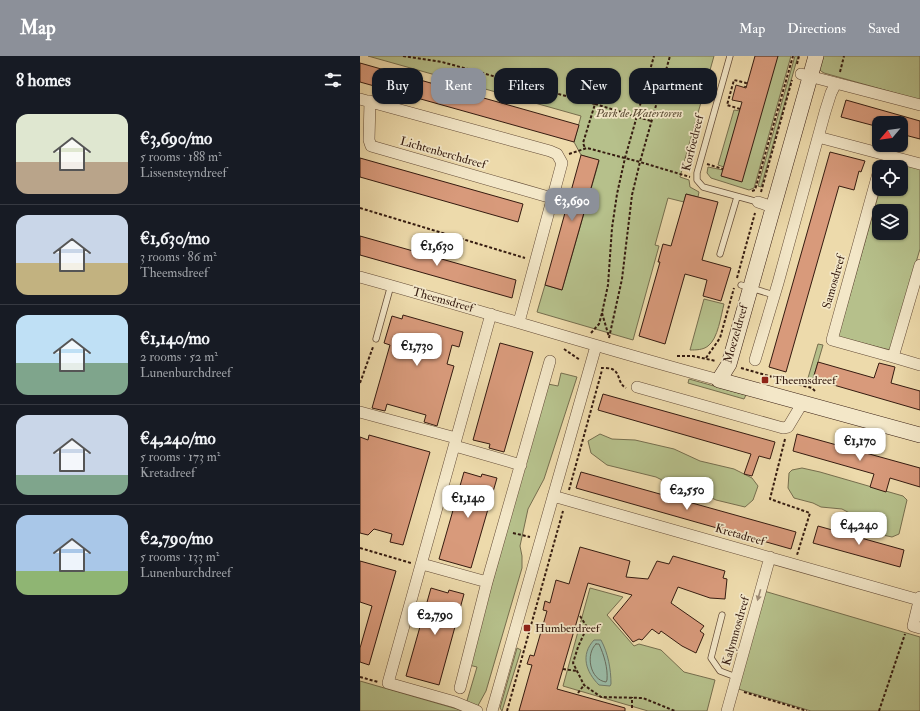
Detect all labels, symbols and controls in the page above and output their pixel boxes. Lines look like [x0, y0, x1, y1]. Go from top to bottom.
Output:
text: Map [20, 16, 56, 40]
text: Map [739, 20, 765, 37]
text: Directions [787, 20, 846, 37]
text: Saved [868, 20, 900, 37]
chip: Buy [372, 68, 423, 104]
chip: Rent [431, 68, 486, 104]
chip: Filters [494, 68, 558, 104]
chip: New [566, 68, 621, 104]
chip: Apartment [629, 68, 717, 104]
icon: filters [322, 69, 344, 91]
text: 8 homes [16, 70, 71, 91]
park label: Park de Watertoren [595, 106, 683, 121]
street label: Korfoedreef [679, 111, 708, 173]
north arrow [872, 116, 908, 152]
map controls [872, 116, 908, 240]
text: €3,690/mo [140, 128, 212, 149]
icon: home [48, 130, 96, 178]
street label: Lichtenberchdreef [398, 134, 490, 173]
text: 5 rooms · 188 m² [140, 149, 222, 165]
button: locate [872, 160, 908, 196]
text: Lissensteyndreef [140, 165, 227, 181]
pin: €3,690 [539, 188, 605, 222]
text: €3,690 [554, 193, 590, 209]
button: layers [872, 204, 908, 240]
text: €1,630/mo [140, 228, 210, 249]
icon: home [48, 231, 96, 279]
pin: €1,630 [404, 233, 470, 267]
text: €1,630 [420, 238, 454, 254]
text: 3 rooms · 86 m² [140, 249, 217, 265]
street label: Samosdreef [819, 251, 849, 311]
text: Theemsdreef [140, 265, 208, 281]
street label: Theemsdreef [411, 284, 477, 316]
street label: Moezeldreef [720, 301, 752, 365]
text: €1,140/mo [140, 328, 210, 349]
icon: home [48, 331, 96, 379]
pin: €1,730 [384, 333, 450, 367]
text: €1,730 [401, 338, 433, 354]
text: 2 rooms · 52 m² [140, 349, 218, 365]
text: Lunenburchdreef [140, 365, 231, 381]
place label: Theemsdreef [773, 373, 838, 388]
marker: Theemsdreef [760, 375, 770, 385]
text: €4,240/mo [140, 428, 216, 449]
pin: €1,170 [827, 428, 893, 462]
icon: home [48, 431, 96, 479]
text: €1,170 [844, 433, 876, 449]
text: 5 rooms · 173 m² [140, 449, 220, 465]
text: Kretadreef [140, 465, 195, 481]
pin: €2,550 [654, 477, 720, 511]
text: €2,550 [669, 482, 705, 498]
pin: €1,140 [435, 485, 501, 519]
text: €1,140 [451, 490, 485, 506]
pin: €4,240 [826, 512, 892, 546]
text: €4,240 [840, 517, 878, 533]
street label: Kretadreef [713, 521, 769, 550]
text: €2,790/mo [140, 528, 213, 549]
icon: home [48, 531, 96, 579]
text: 5 rooms · 133 m² [140, 549, 219, 565]
text: Lunenburchdreef [140, 565, 231, 581]
one-way arrow [756, 588, 762, 601]
street label: Kalymnosdreef [719, 593, 754, 667]
pin: €2,790 [402, 602, 468, 636]
text: €2,790 [417, 607, 453, 623]
place label: Humberdreef [535, 621, 602, 636]
marker: Humberdreef [522, 623, 532, 633]

